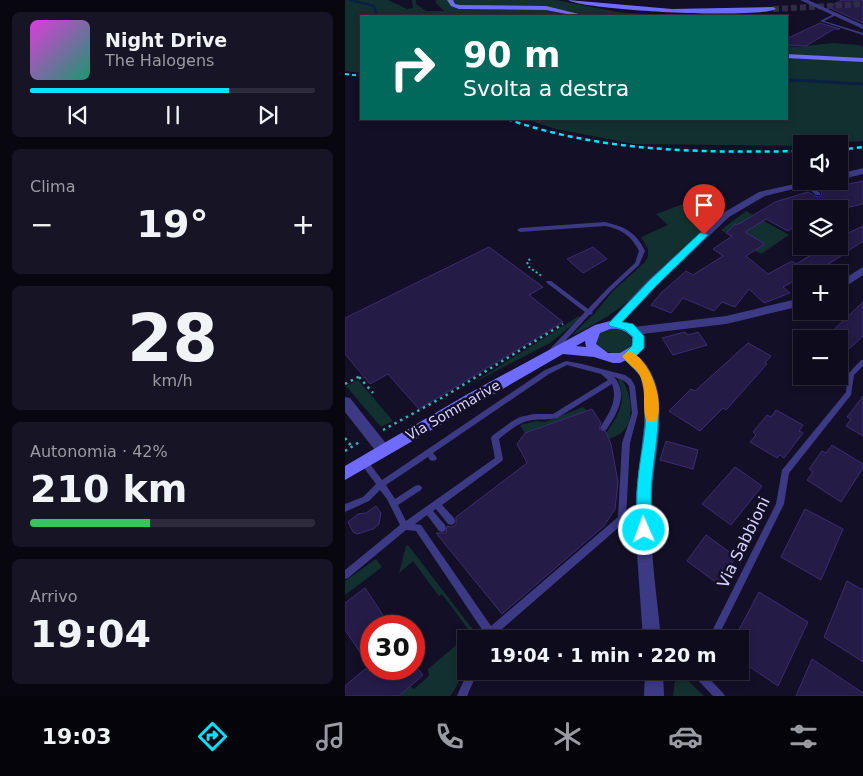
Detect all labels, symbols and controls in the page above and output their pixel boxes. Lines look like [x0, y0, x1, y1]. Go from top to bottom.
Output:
text: Night Drive [105, 29, 227, 51]
icon: right [380, 35, 445, 100]
text: 90 m [463, 35, 560, 75]
text: The Halogens [105, 51, 214, 70]
text: Svolta a destra [463, 76, 629, 101]
icon: previous [64, 101, 92, 129]
icon: pause [159, 101, 187, 129]
icon: next [254, 101, 282, 129]
map controls [793, 135, 848, 385]
button: sound [793, 135, 848, 190]
text: Clima [30, 177, 75, 196]
pin [683, 184, 725, 235]
icon: arrive [690, 191, 718, 219]
button: layers [793, 200, 848, 255]
text: 19° [137, 202, 208, 246]
text: − [30, 208, 53, 241]
text: + [292, 208, 315, 241]
button: + [793, 265, 848, 320]
text: 28 [127, 301, 218, 376]
button: − [793, 330, 848, 385]
text: km/h [152, 371, 193, 390]
street label: Via Sommarive [403, 377, 503, 443]
text: Autonomia · 42% [30, 442, 168, 461]
text: 210 km [30, 467, 187, 511]
street label: Via Sabbioni [713, 494, 774, 591]
position arrow [617, 503, 669, 555]
text: Arrivo [30, 587, 78, 606]
text: 19:04 [30, 612, 151, 656]
speed limit sign: 30 [360, 615, 425, 680]
text: 19:04 · 1 min · 220 m [489, 644, 717, 666]
icon: directions [195, 719, 230, 754]
icon: music [313, 719, 348, 754]
icon: phone [432, 719, 467, 754]
icon: climate [550, 719, 585, 754]
icon: car [668, 719, 703, 754]
icon: filters [786, 719, 821, 754]
text: 19:03 [42, 724, 112, 749]

